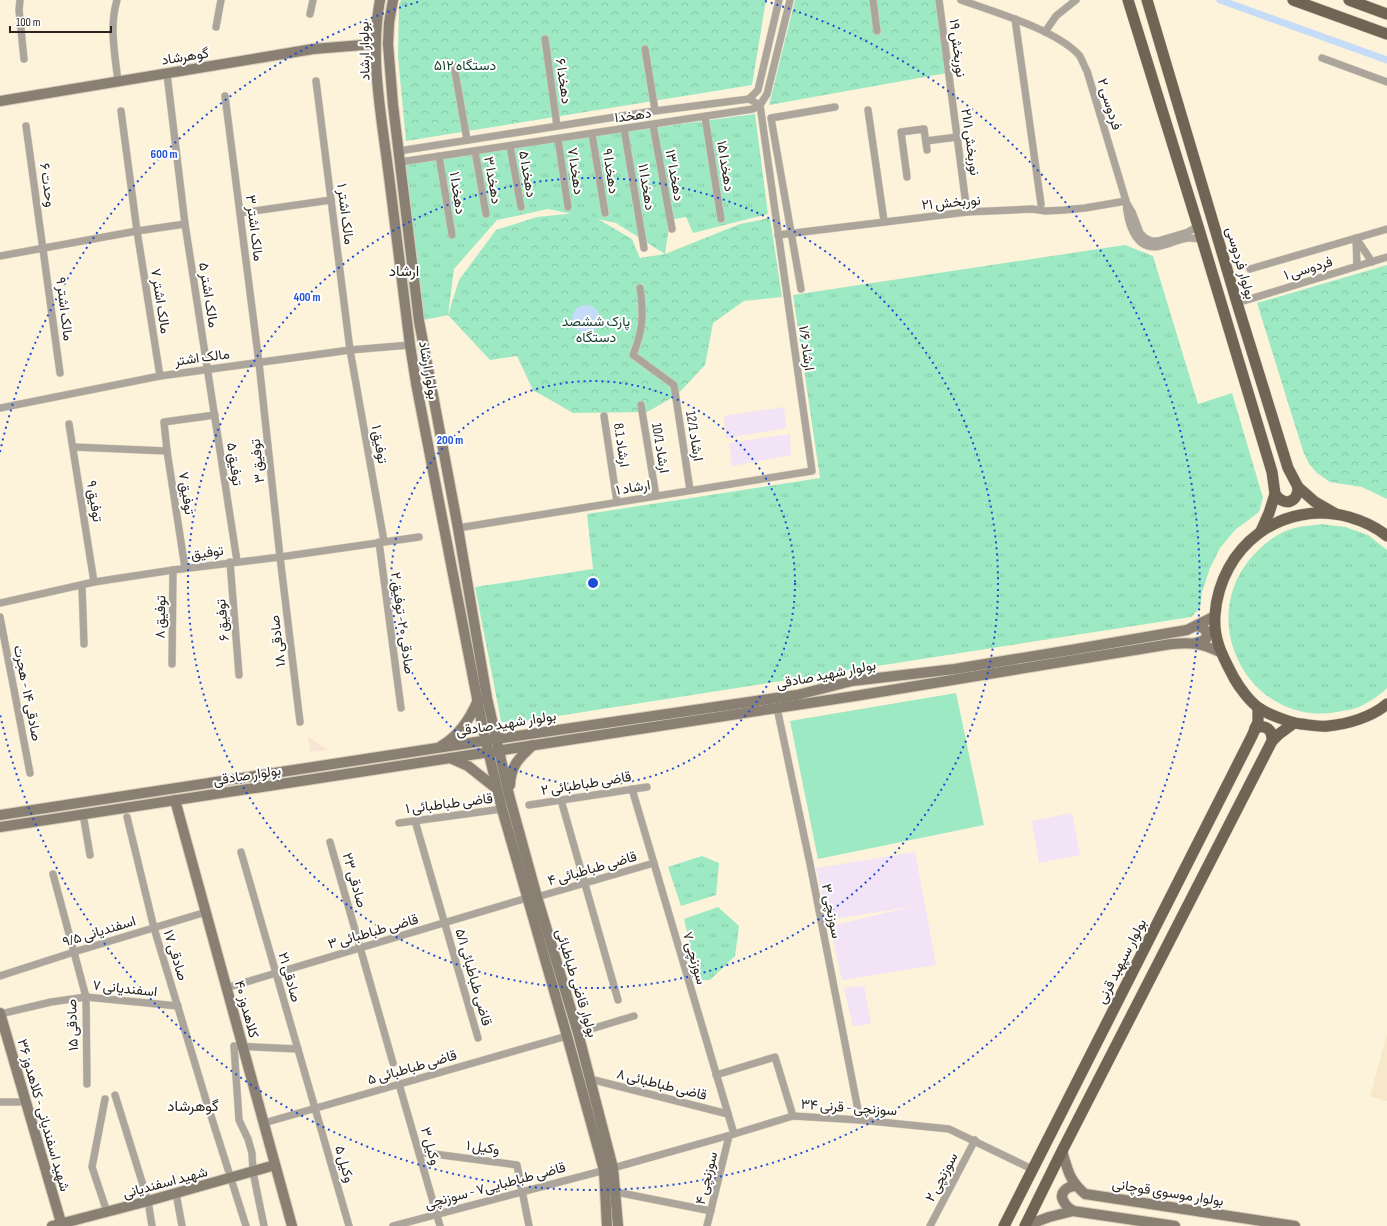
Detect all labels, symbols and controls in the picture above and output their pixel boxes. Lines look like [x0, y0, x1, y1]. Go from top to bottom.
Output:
scale bar [10, 8, 111, 34]
text: 100 m [16, 15, 41, 30]
street label: نوربخش ۱۹ [945, 18, 970, 78]
street label: بولوار ارشاد [355, 21, 374, 81]
street label: گوهرشاد [160, 44, 210, 69]
park label: ۵۱۲ دستگاه [434, 57, 496, 74]
street label: دهخدا ۶ [552, 57, 575, 105]
street label: فردوسی ۲ [1094, 76, 1125, 132]
street label: دهخدا [614, 104, 653, 126]
street label: نوربخش ۲۱/۱ [957, 108, 984, 177]
street label: دهخدا ۱۵ [713, 139, 738, 193]
text: 600 m [151, 147, 177, 162]
street label: دهخدا ۷ [564, 147, 587, 196]
street label: دهخدا ۹ [599, 147, 623, 195]
street label: دهخدا ۱۳ [662, 148, 687, 203]
street label: دهخدا ۵ [515, 149, 540, 199]
street label: دهخدا ۳ [480, 155, 505, 206]
street label: وحدت ۶ [36, 162, 59, 208]
street label: دهخدا ۱۱ [634, 163, 659, 212]
street label: دهخدا ۱ [446, 171, 469, 216]
street label: مالک اشتر ۱ [333, 182, 358, 246]
street label: نوربخش ۲۱ [921, 191, 981, 214]
street label: مالک اشتر ۳ [242, 194, 267, 262]
street label: بولوار فردوسی [1222, 225, 1259, 301]
street label: فردوسی ۱ [1282, 253, 1335, 284]
street label: مالک اشتر ۵ [195, 261, 222, 329]
district label: ارشاد [389, 262, 419, 281]
street label: مالک اشتر ۷ [147, 267, 174, 335]
street label: مالک اشتر ۹ [52, 276, 77, 342]
text: 400 m [294, 290, 320, 305]
park label: پارک‌ ششصد دستگاه [562, 313, 630, 346]
street label: ارشاد ۱/۶ [795, 324, 818, 372]
street label: بولوار ارشاد [415, 339, 442, 401]
street label: مالک اشتر [173, 345, 231, 370]
street label: ارشاد 12/1 [682, 410, 707, 462]
street label: ارشاد 8.1 [610, 422, 633, 468]
street label: ارشاد 10/1 [648, 422, 673, 474]
street label: توفیق ۱ [368, 423, 391, 465]
text: 200 m [437, 433, 463, 448]
street label: توفیق ۳ [247, 438, 268, 484]
street label: توفیق ۵ [223, 441, 246, 487]
street label: توفیق ۷ [175, 470, 198, 516]
street label: ارشاد ۱ [615, 476, 652, 499]
street label: توفیق ۹ [83, 479, 106, 523]
street label: توفیق [190, 542, 224, 563]
street label: صادقی ۲۰- توفیق ۲ [387, 571, 418, 675]
centre of rings [586, 576, 600, 590]
street label: توفیق ۸ [152, 595, 169, 639]
street label: توفیق ۶ [212, 598, 233, 642]
street label: صادقی ۱۸ [266, 614, 289, 668]
street label: صادقی ۱۴ - هجرت [10, 644, 45, 743]
street label: بولوار شهید صادقی [775, 656, 877, 692]
street label: بولوار شهید صادقی [455, 707, 557, 740]
street label: بولوار صادقی [212, 762, 282, 789]
street label: قاضی طباطبائی ۲ [540, 768, 632, 799]
street label: قاضی طباطبائی ۱ [404, 790, 494, 817]
street label: قاضی طباطبائی ۴ [546, 848, 639, 889]
street label: صادقی ۲۳ [339, 851, 371, 910]
street label: سوزنچی ۳ [817, 882, 845, 940]
street label: قاضی طباطبائی ۳ [326, 910, 420, 952]
street label: اسفندیانی ۹/۵ [60, 912, 138, 951]
street label: بولوار سپهبد قرنی [1093, 916, 1151, 1007]
street label: قاضی طباطبائی ۵/۱ [452, 927, 496, 1028]
street label: بولوار قاضی طباطبائی [552, 927, 601, 1039]
street label: صادقی ۱۷ [160, 928, 191, 983]
street label: سوزنچی ۷ [678, 930, 710, 987]
street label: صادقی ۲۱ [274, 950, 305, 1004]
street label: اسفندیانی ۷ [92, 977, 158, 1000]
street label: کلاهدوز ۴۰ [231, 978, 262, 1040]
street label: صادقی ۱۵ [63, 998, 82, 1051]
street label: شهید اسفندیانی - کلاهدوز ۳۶ [14, 1037, 73, 1193]
street label: قاضی طباطبائی ۵ [365, 1047, 459, 1088]
street label: قاضی طباطبائی ۸ [615, 1065, 709, 1104]
street label: سوزنچی - قرنی ۳۴ [800, 1096, 898, 1120]
district label: گوهرشاد [167, 1097, 219, 1116]
street label: وکيل ۳ [417, 1125, 444, 1167]
street label: وکيل ۱ [465, 1137, 501, 1158]
street label: وکيل ۵ [331, 1144, 358, 1185]
street label: سوزنچی ۴ [692, 1150, 722, 1207]
street label: سوزنچی ۲ [921, 1150, 962, 1205]
street label: قاضی طباطبایی۷ - سوزنچی [423, 1158, 568, 1213]
street label: شهید اسفندیانی [121, 1163, 209, 1202]
street label: بولوار موسوی قوچانی [1111, 1175, 1225, 1211]

